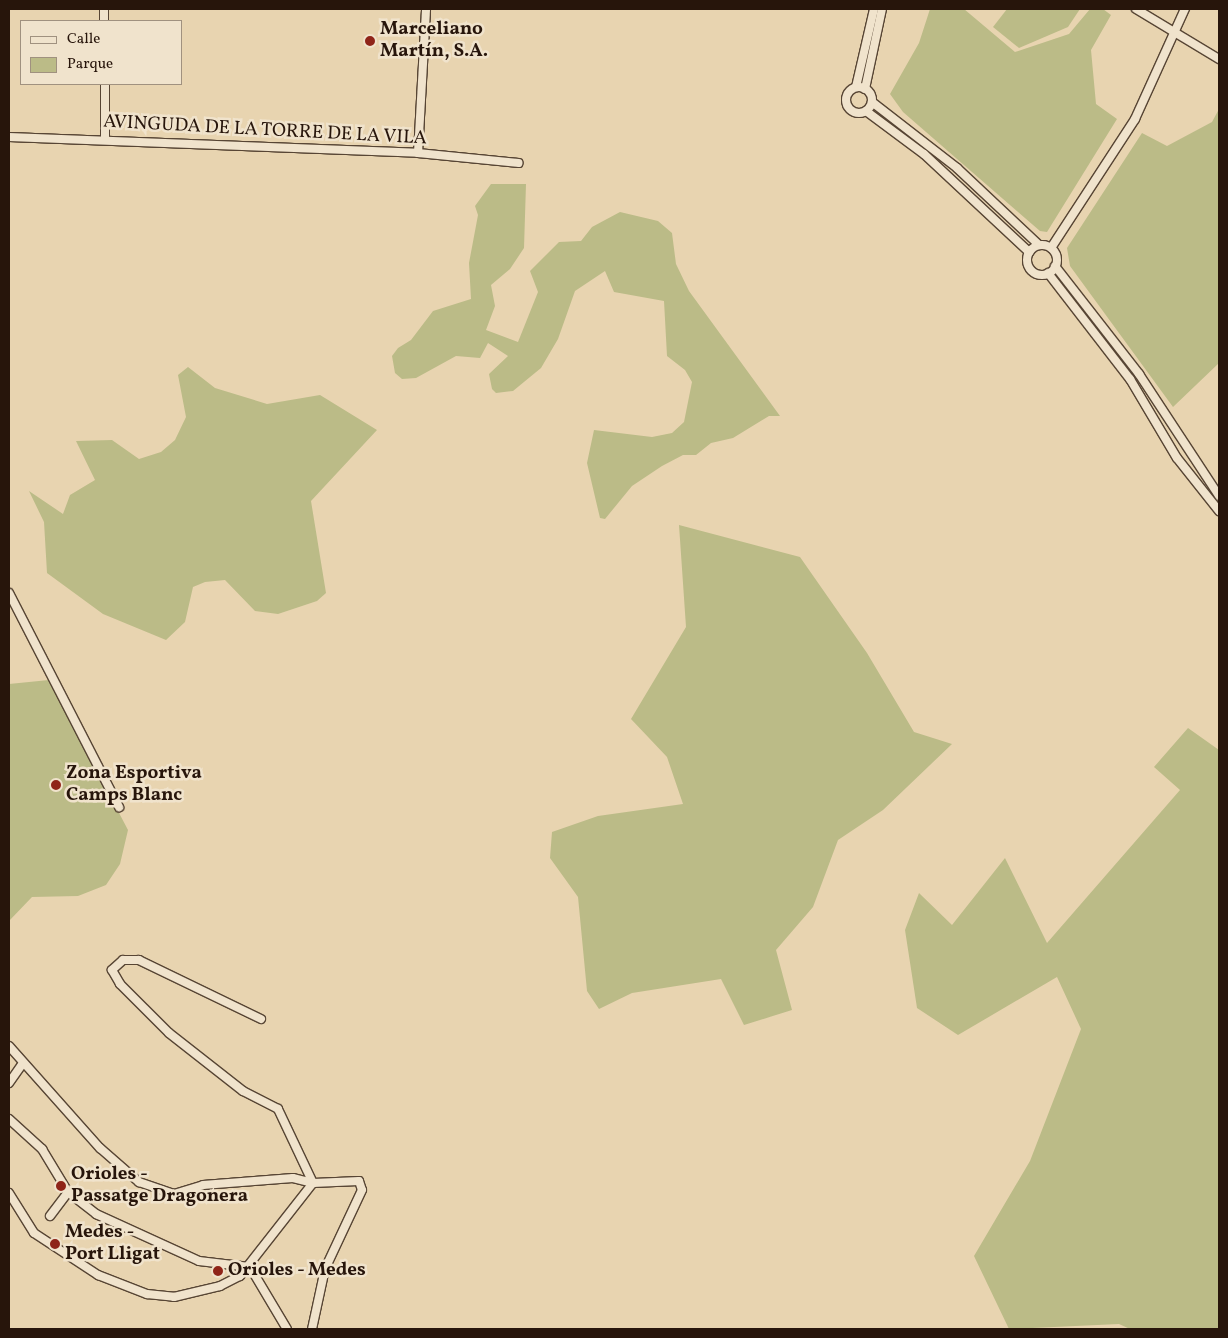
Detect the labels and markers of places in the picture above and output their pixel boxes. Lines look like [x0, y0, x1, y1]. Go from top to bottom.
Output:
place label: Marceliano Martín, S.A. [380, 19, 488, 63]
marker: Marceliano Martín, S.A. [364, 35, 376, 47]
place label: Zona Esportiva Camps Blanc [66, 763, 202, 807]
marker: Zona Esportiva Camps Blanc [50, 779, 62, 791]
place label: Orioles - Passatge Dragonera [71, 1164, 248, 1208]
marker: Orioles - Passatge Dragonera [55, 1180, 67, 1192]
place label: Medes - Port Lligat [65, 1222, 160, 1266]
marker: Medes - Port Lligat [49, 1238, 61, 1250]
place label: Orioles - Medes [228, 1260, 367, 1282]
marker: Orioles - Medes [212, 1265, 224, 1277]

